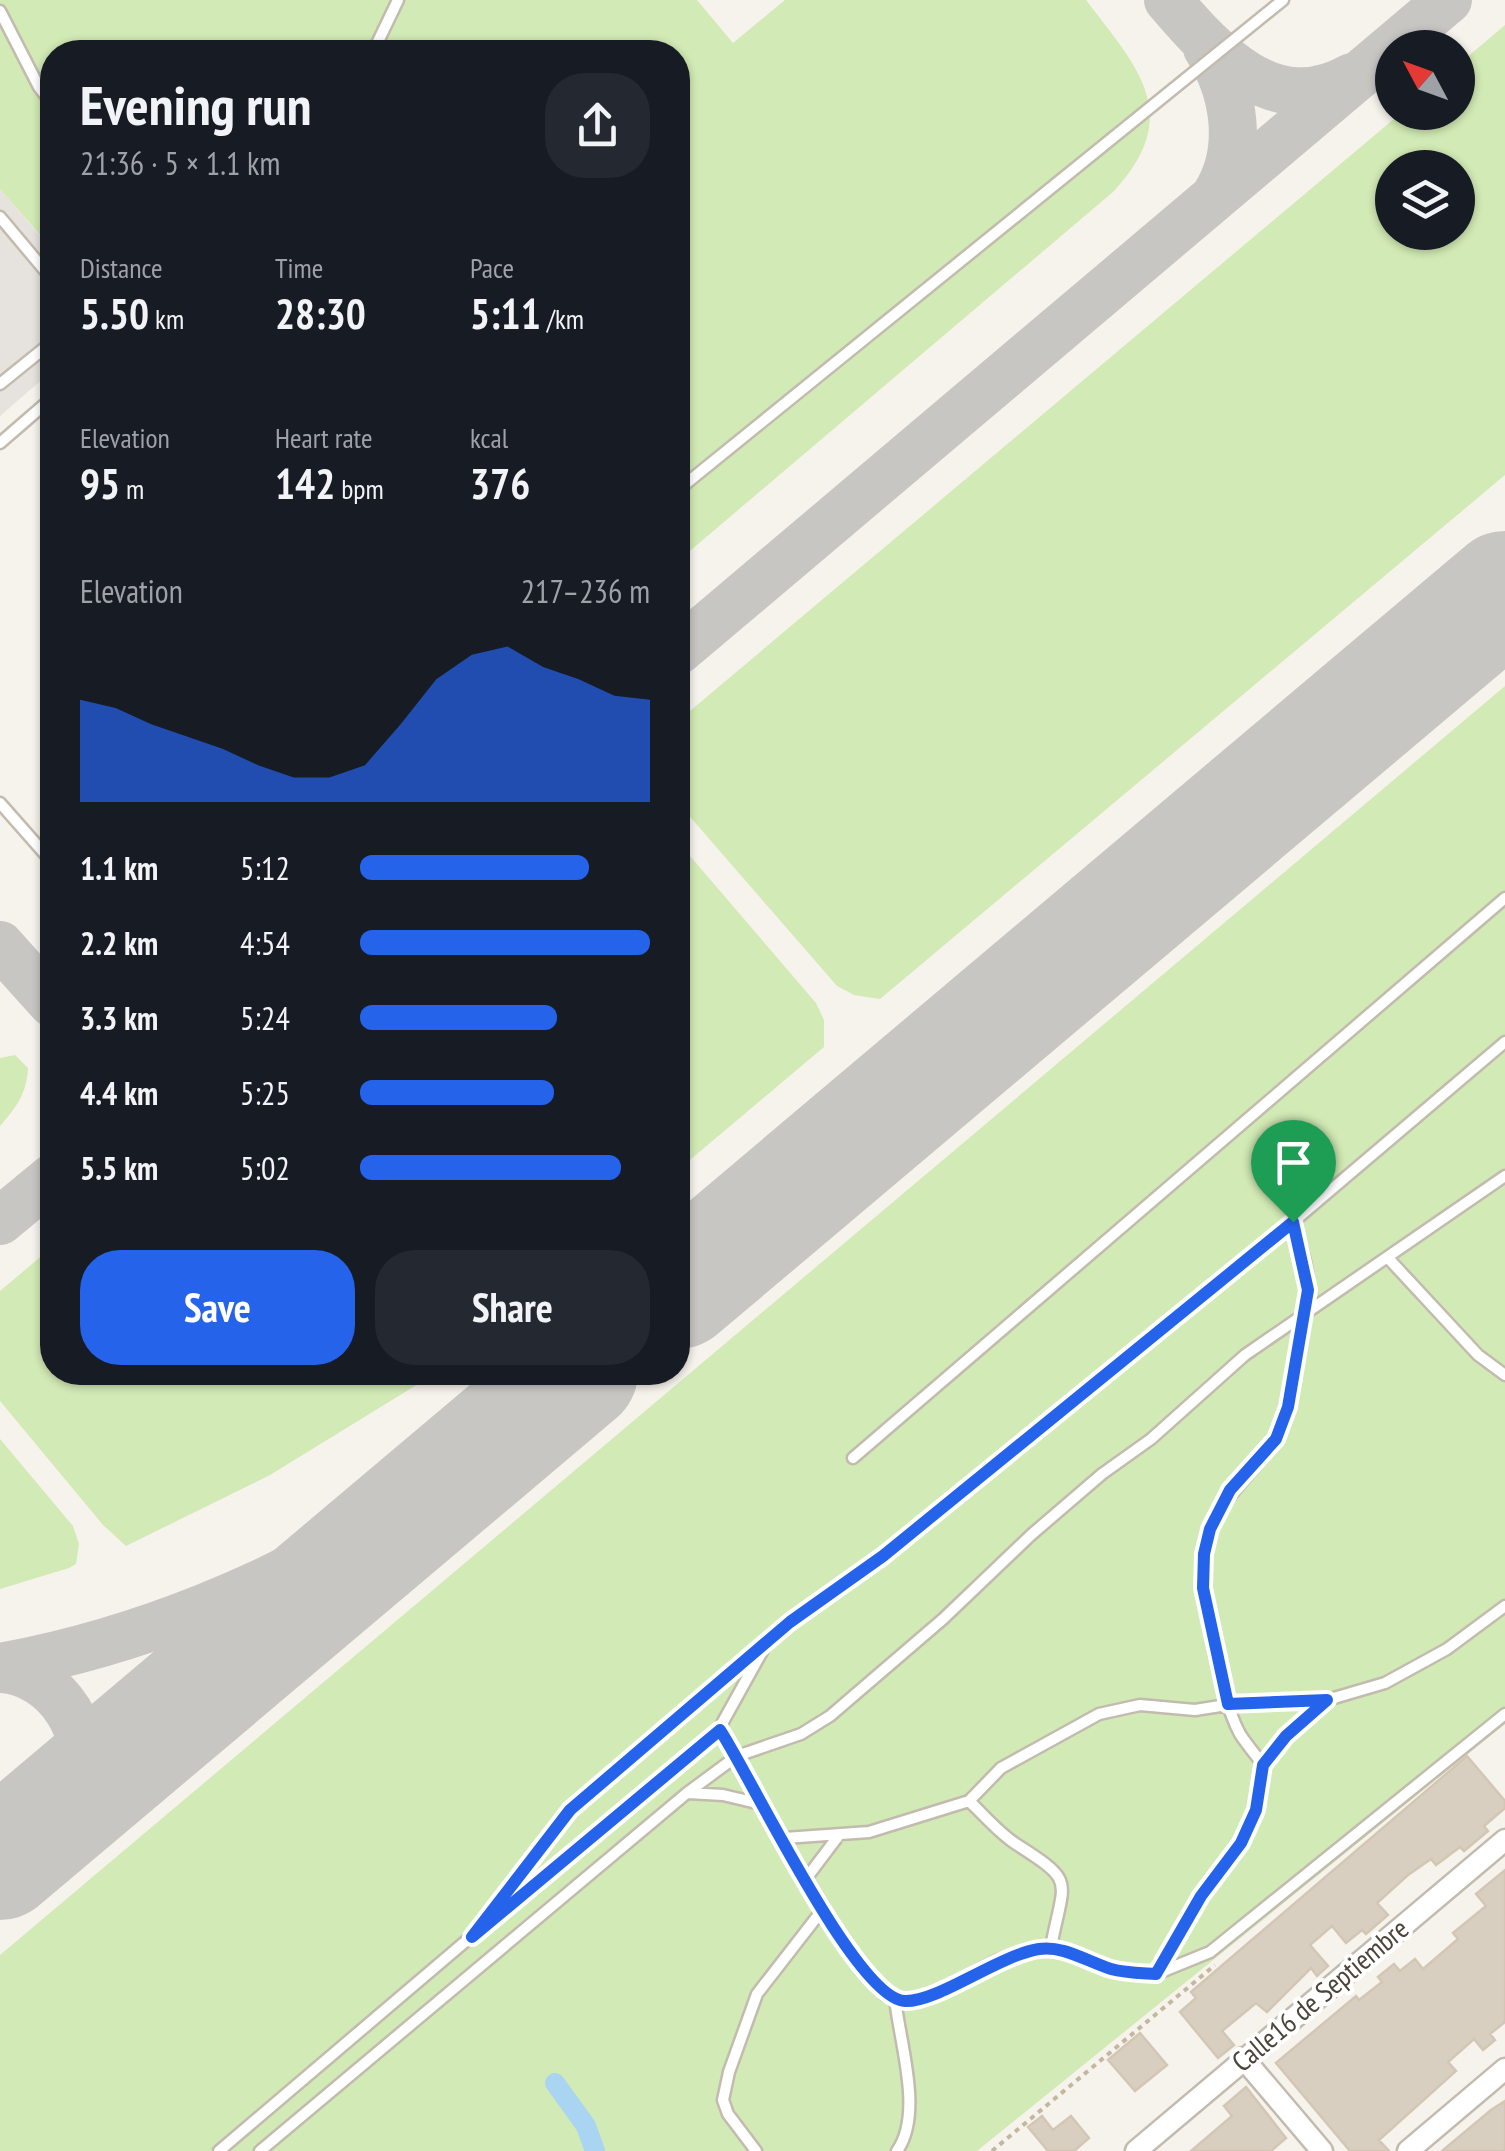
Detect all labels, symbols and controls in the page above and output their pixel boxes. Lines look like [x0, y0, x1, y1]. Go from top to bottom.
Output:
north arrow [1375, 30, 1475, 130]
map controls [1375, 30, 1475, 250]
text: Evening run [80, 69, 312, 140]
button: share [545, 73, 650, 178]
text: 21:36 · 5 × 1.1 km [80, 142, 280, 184]
button: layers [1375, 150, 1475, 250]
text: Distance [80, 249, 163, 286]
text: Time [275, 249, 323, 286]
text: Pace [470, 249, 514, 286]
text: 5.50 [80, 286, 149, 341]
text: 28:30 [275, 286, 366, 341]
text: 5:11 [470, 286, 541, 341]
text: km [149, 300, 184, 337]
text: /km [541, 300, 584, 337]
text: Elevation [80, 419, 170, 456]
text: Heart rate [275, 419, 373, 456]
text: kcal [470, 419, 508, 456]
text: 95 [80, 456, 120, 511]
text: 142 [275, 456, 335, 511]
text: 376 [470, 456, 530, 511]
text: m [120, 470, 144, 507]
text: bpm [335, 470, 384, 507]
text: Elevation [80, 570, 183, 612]
text: 217–236 m [521, 570, 650, 612]
text: 1.1 km [80, 847, 158, 889]
text: 5:12 [240, 847, 290, 889]
text: 2.2 km [80, 922, 158, 964]
text: 4:54 [240, 922, 290, 964]
text: 3.3 km [80, 997, 158, 1039]
text: 5:24 [240, 997, 290, 1039]
text: 4.4 km [80, 1072, 158, 1114]
text: 5:25 [240, 1072, 290, 1114]
pin [1251, 1120, 1336, 1223]
icon: arrive [1266, 1135, 1321, 1190]
text: 5.5 km [80, 1147, 158, 1189]
text: 5:02 [240, 1147, 290, 1189]
button: Save [80, 1250, 355, 1365]
button: Share [375, 1250, 650, 1365]
street label: Calle16 de Septiembre [1224, 1910, 1416, 2079]

